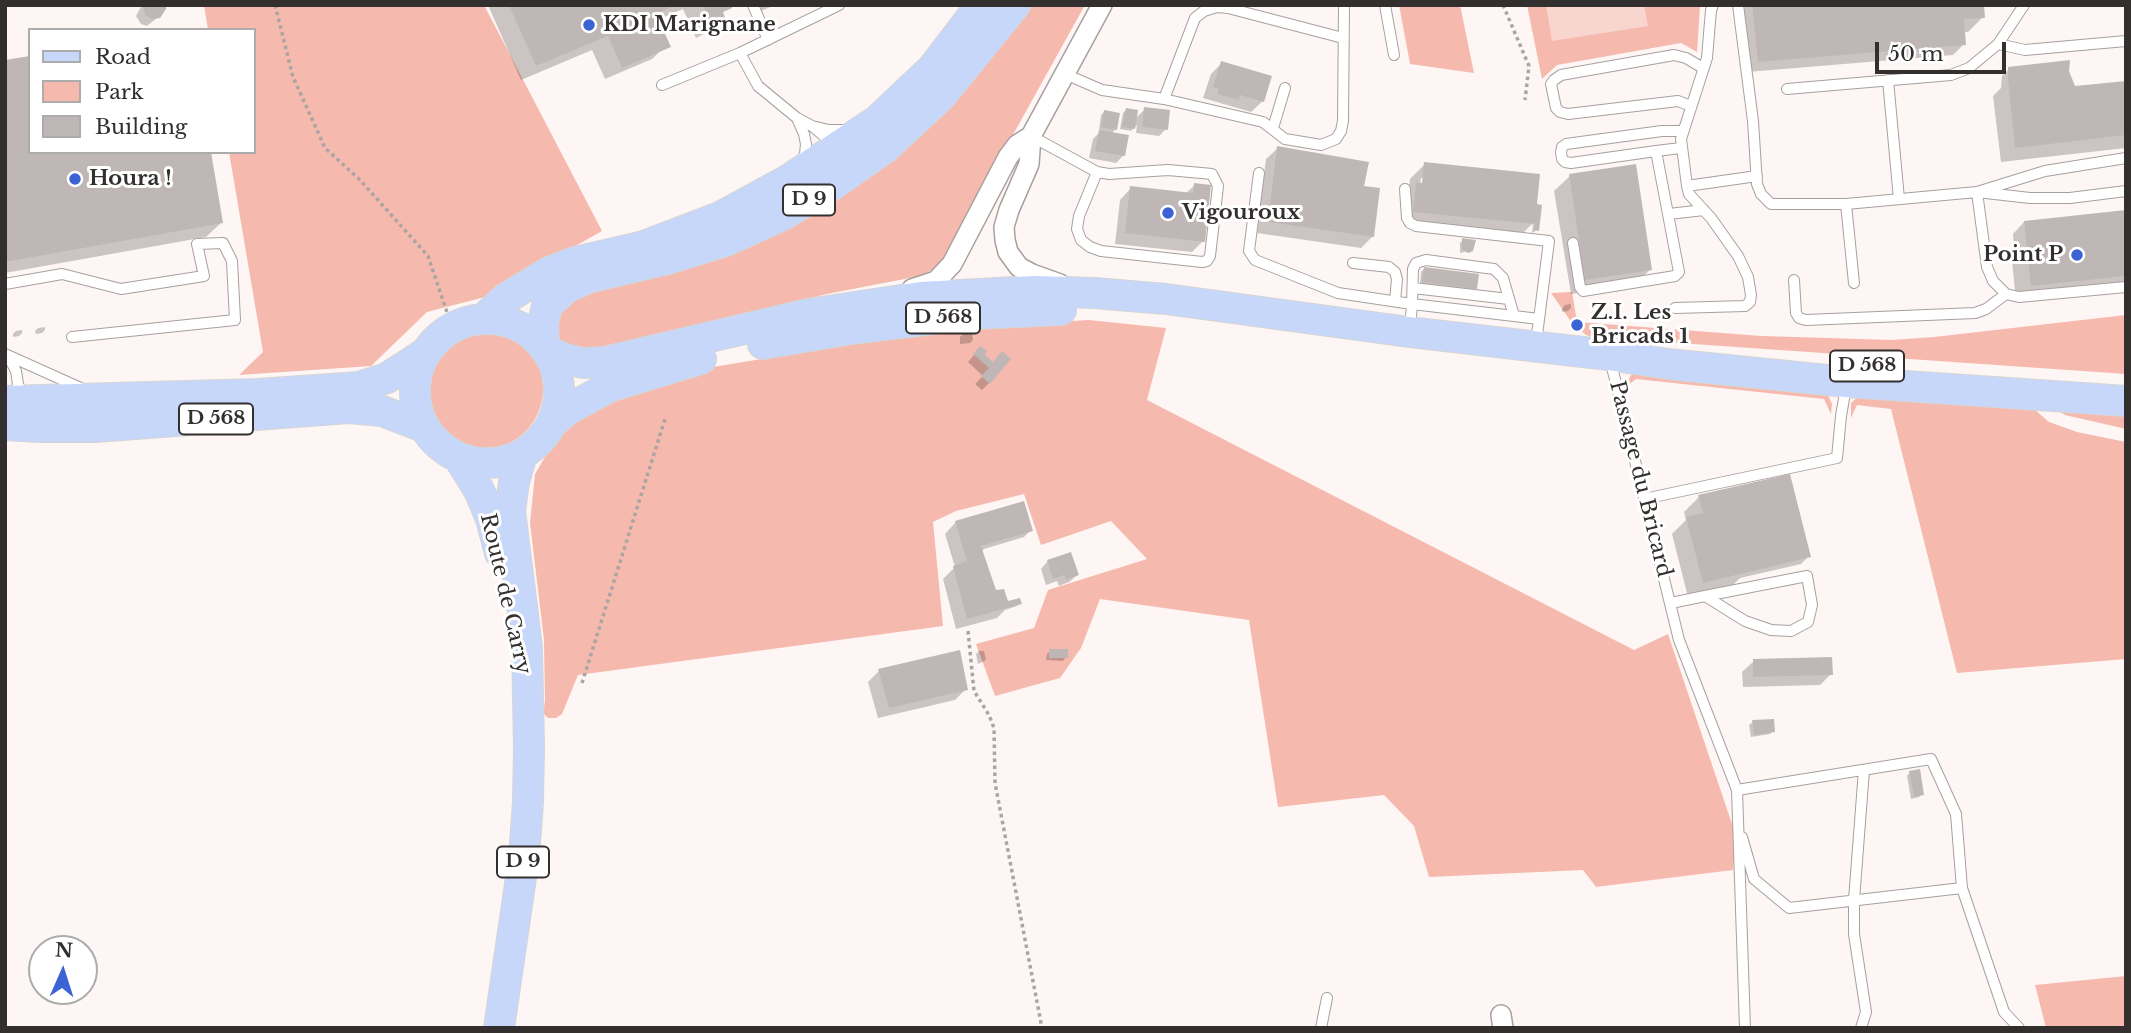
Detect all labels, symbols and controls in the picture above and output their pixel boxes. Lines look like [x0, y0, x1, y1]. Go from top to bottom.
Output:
place label: KDI Marignane [603, 12, 776, 38]
marker: KDI Marignane [581, 17, 597, 33]
legend [28, 28, 256, 154]
scale bar [1879, 28, 2010, 72]
text: 50 m [1888, 41, 1943, 67]
text: Road [95, 44, 151, 70]
text: Park [95, 79, 144, 105]
text: Building [95, 114, 187, 140]
place label: Houra ! [89, 166, 172, 192]
marker: Houra ! [67, 171, 83, 187]
road number: D 9 [783, 184, 835, 216]
place label: Vigouroux [1182, 200, 1300, 226]
marker: Vigouroux [1160, 205, 1176, 221]
place label: Point P [1983, 242, 2063, 268]
marker: Point P [2069, 247, 2085, 263]
place label: Z.I. Les Bricads 1 [1591, 300, 1689, 350]
road number: D 568 [906, 302, 980, 334]
marker: Z.I. Les Bricads 1 [1569, 317, 1585, 333]
road number: D 568 [1830, 350, 1904, 382]
street label: Passage du Bricard [1603, 378, 1677, 580]
road number: D 568 [179, 404, 253, 434]
street label: Route de Carry [474, 511, 536, 677]
road number: D 9 [497, 846, 549, 877]
north arrow [28, 935, 98, 1005]
text: N [54, 939, 74, 962]

